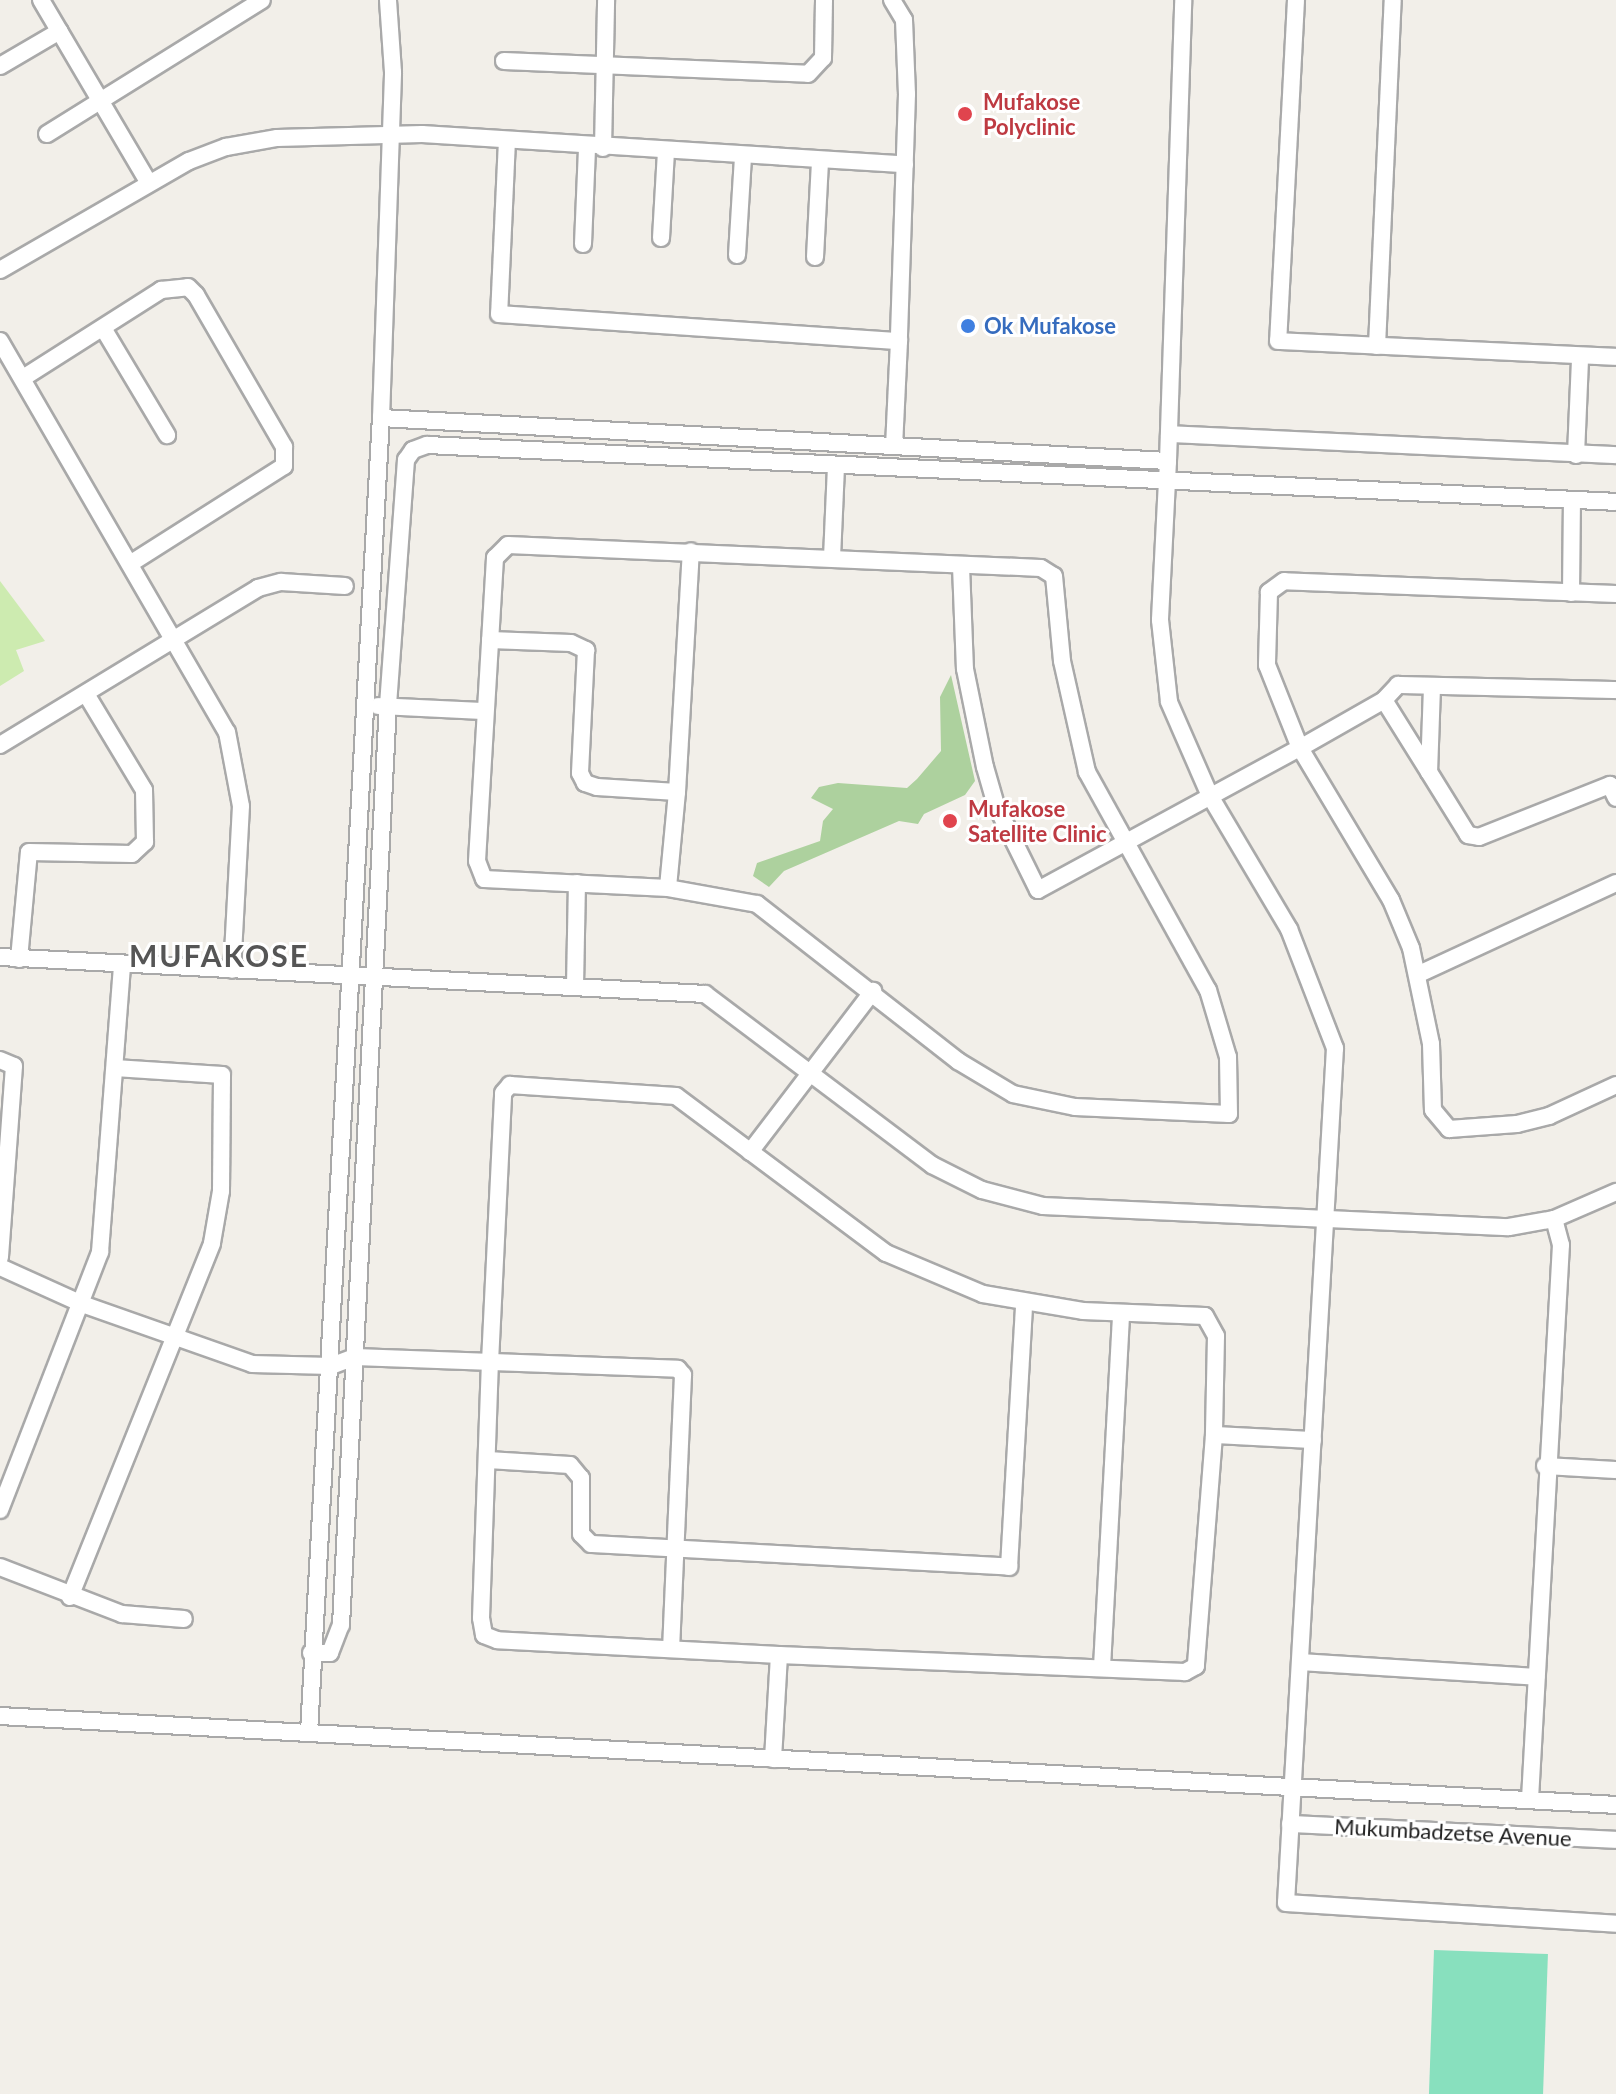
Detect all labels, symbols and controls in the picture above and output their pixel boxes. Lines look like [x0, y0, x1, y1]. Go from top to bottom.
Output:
place label: Mufakose Polyclinic [983, 88, 1080, 140]
marker: Mufakose Polyclinic [954, 103, 976, 125]
place label: Ok Mufakose [984, 313, 1116, 339]
marker: Ok Mufakose [959, 317, 977, 335]
place label: Mufakose Satellite Clinic [968, 795, 1107, 846]
marker: Mufakose Satellite Clinic [939, 810, 961, 832]
district label: MUFAKOSE [129, 937, 309, 973]
street label: Mukumbadzetse Avenue [1333, 1813, 1573, 1851]

